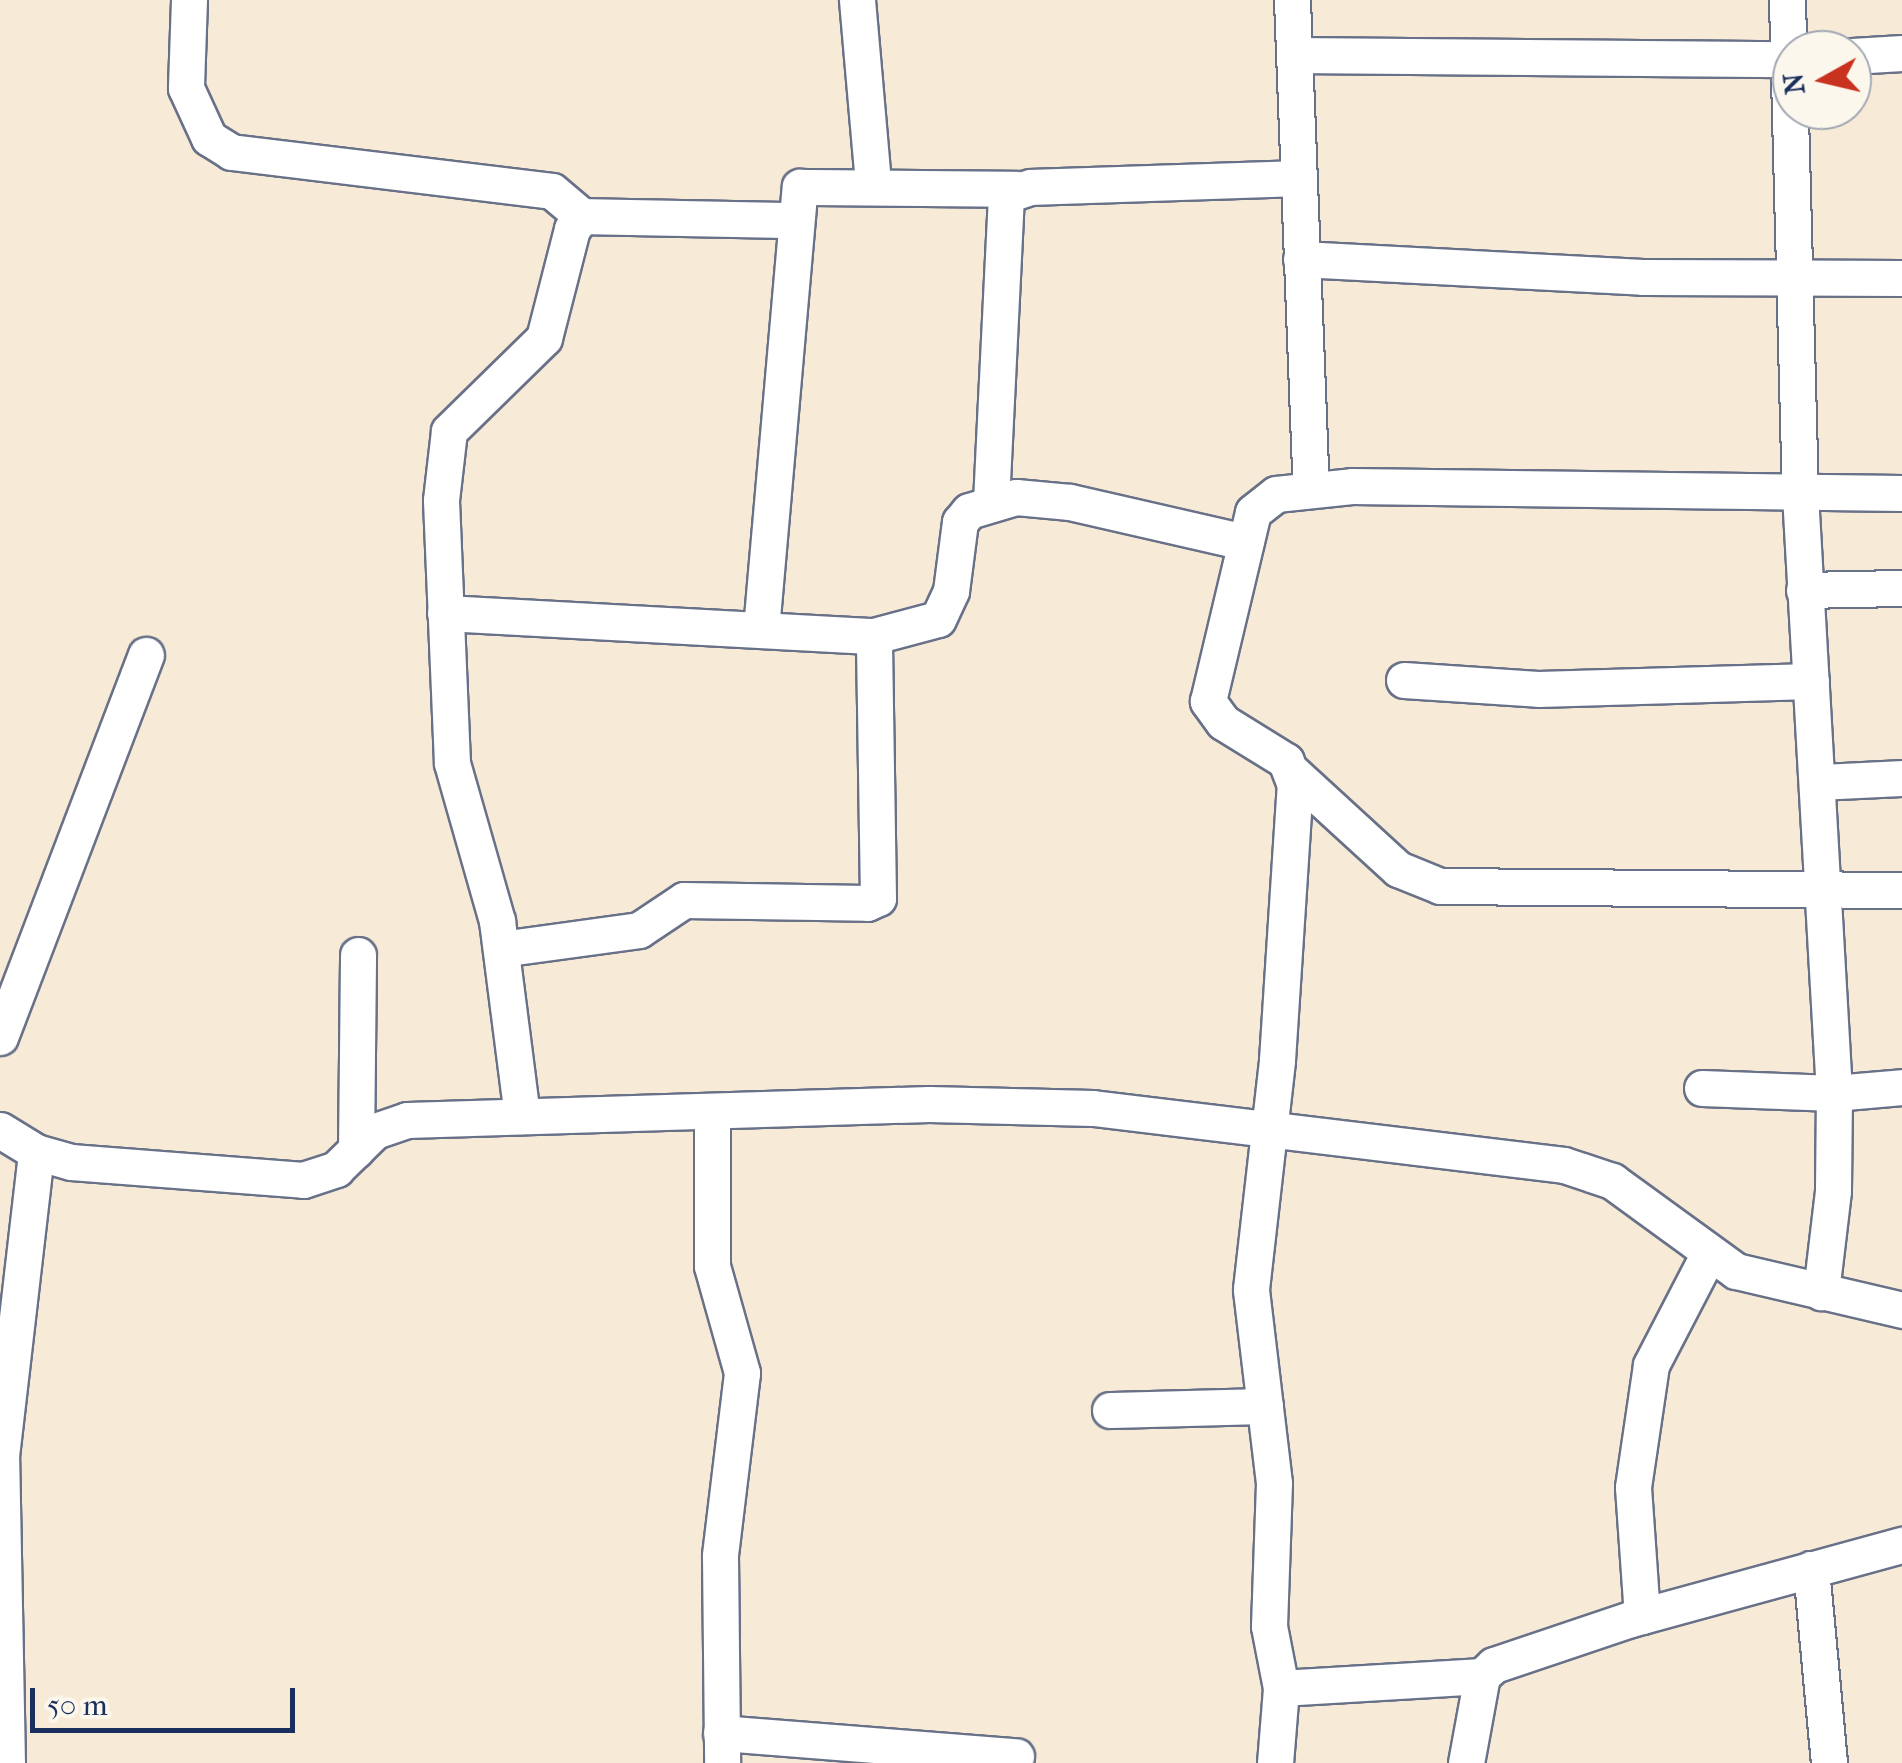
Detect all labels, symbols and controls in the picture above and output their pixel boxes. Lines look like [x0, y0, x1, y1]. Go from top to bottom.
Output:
north arrow [1772, 30, 1872, 130]
text: N [1776, 71, 1812, 97]
scale bar [35, 1668, 300, 1730]
text: 50 m [47, 1688, 108, 1723]

